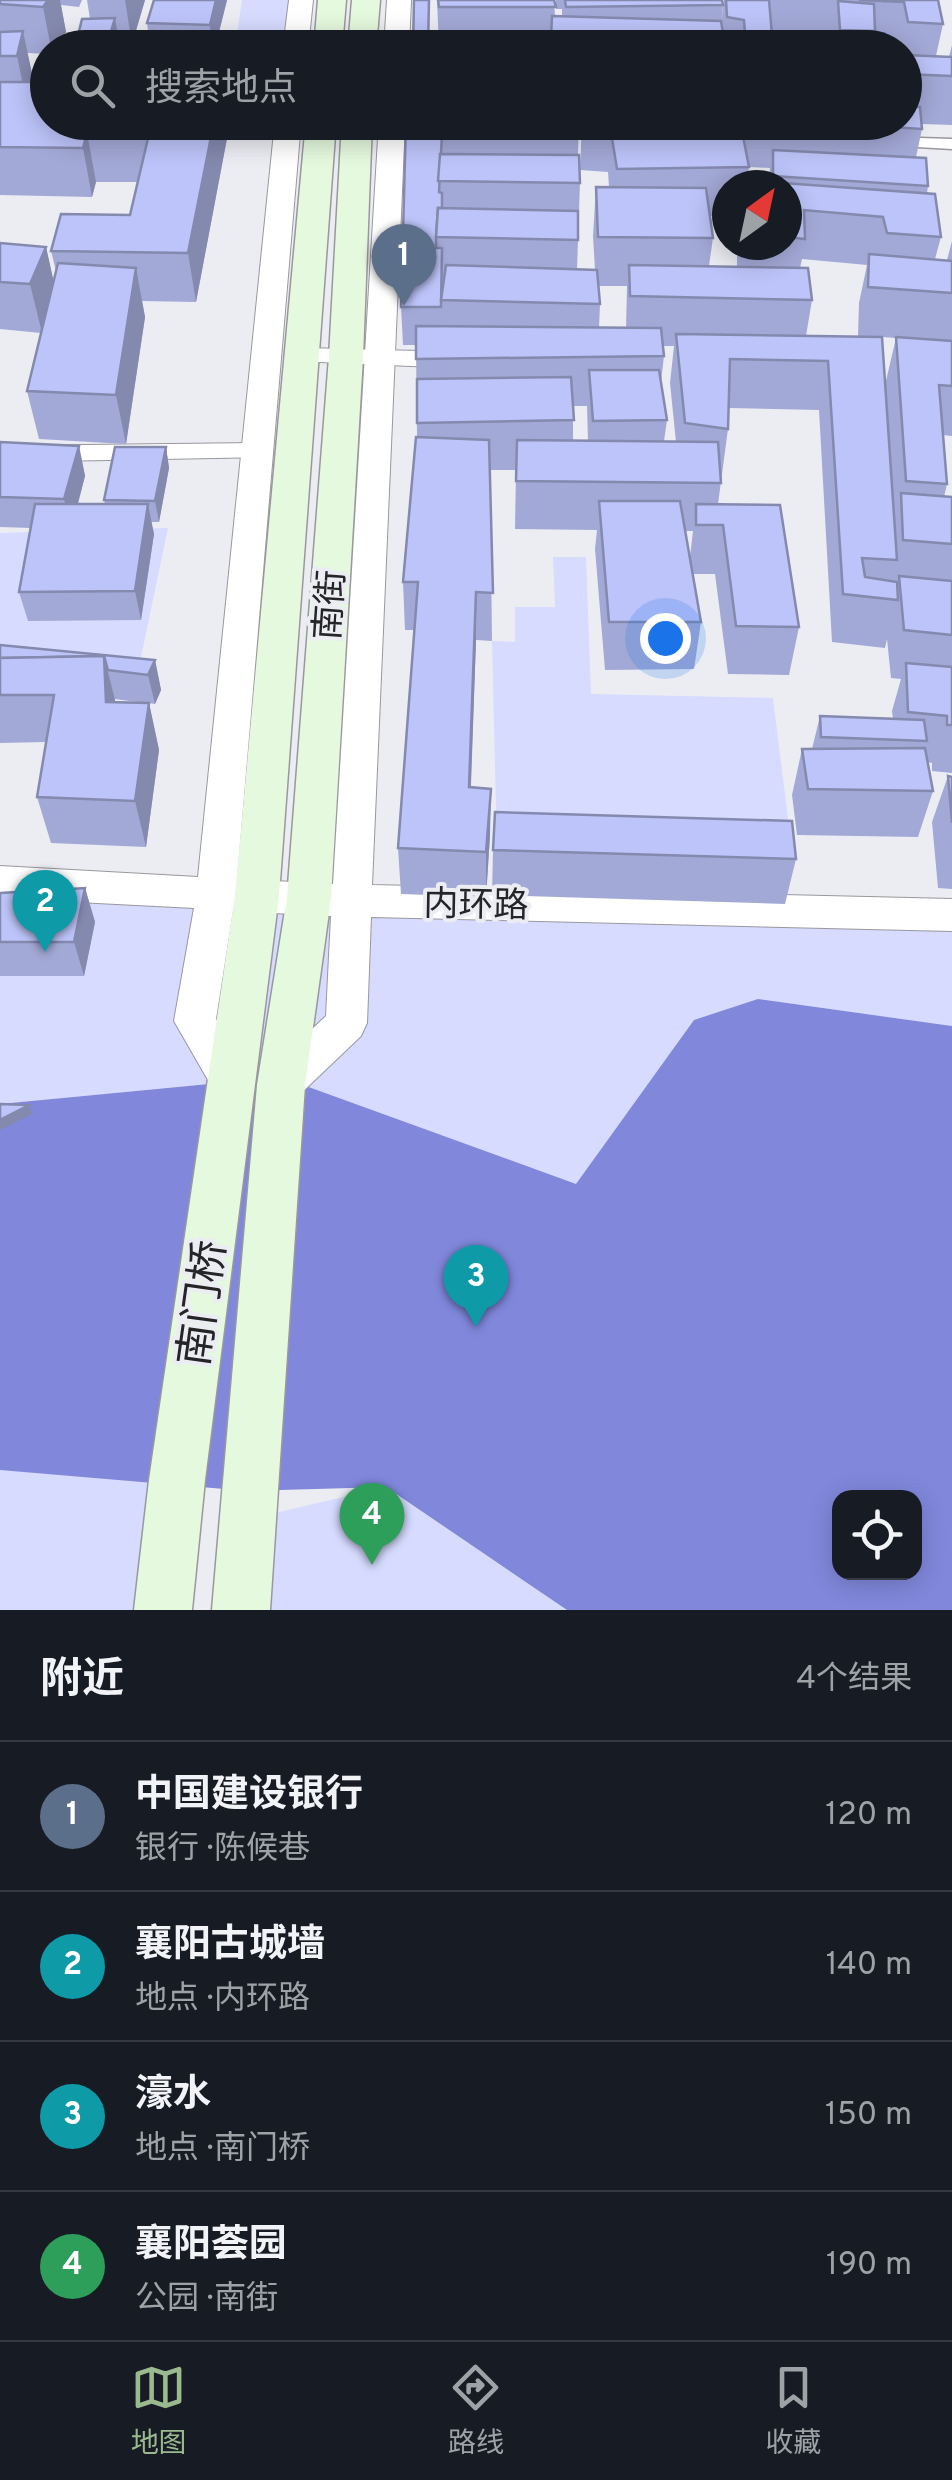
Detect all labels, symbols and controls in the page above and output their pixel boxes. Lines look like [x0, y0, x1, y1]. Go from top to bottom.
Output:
search box [30, 30, 922, 140]
icon: search [65, 58, 120, 113]
text: 搜索地点 [145, 66, 297, 115]
north arrow [712, 170, 802, 260]
pin: 1 [372, 224, 436, 306]
street label: 南街 [308, 569, 356, 642]
your location [640, 613, 691, 664]
pin: 2 [12, 870, 78, 952]
street label: 内环路 [423, 884, 529, 930]
street label: 南门桥 [170, 1238, 240, 1370]
pin: 3 [444, 1244, 508, 1327]
pin: 4 [340, 1482, 404, 1565]
map controls [832, 1490, 922, 1580]
button: locate [832, 1490, 922, 1580]
text: 附近 [40, 1655, 124, 1708]
text: 4个结果 [796, 1660, 912, 1700]
text: 中国建设银行 [135, 1772, 363, 1821]
text: 1 [66, 1796, 79, 1836]
text: 120 m [825, 1796, 912, 1836]
text: 银行 · 陈候巷 [135, 1830, 310, 1870]
text: 襄阳古城墙 [135, 1922, 325, 1971]
text: 2 [63, 1946, 82, 1986]
text: 140 m [826, 1946, 912, 1986]
text: 地点 · 内环路 [135, 1980, 310, 2020]
text: 濠水 [135, 2072, 211, 2121]
text: 3 [63, 2096, 82, 2136]
text: 150 m [825, 2096, 912, 2136]
text: 地点 · 南门桥 [135, 2130, 310, 2170]
text: 襄阳荟园 [135, 2222, 287, 2271]
text: 4 [62, 2246, 83, 2286]
text: 190 m [826, 2246, 912, 2286]
text: 公园 · 南街 [135, 2280, 278, 2320]
tab: 地图 [131, 2360, 187, 2463]
tab: 路线 [448, 2360, 504, 2463]
tab: 收藏 [765, 2360, 821, 2463]

